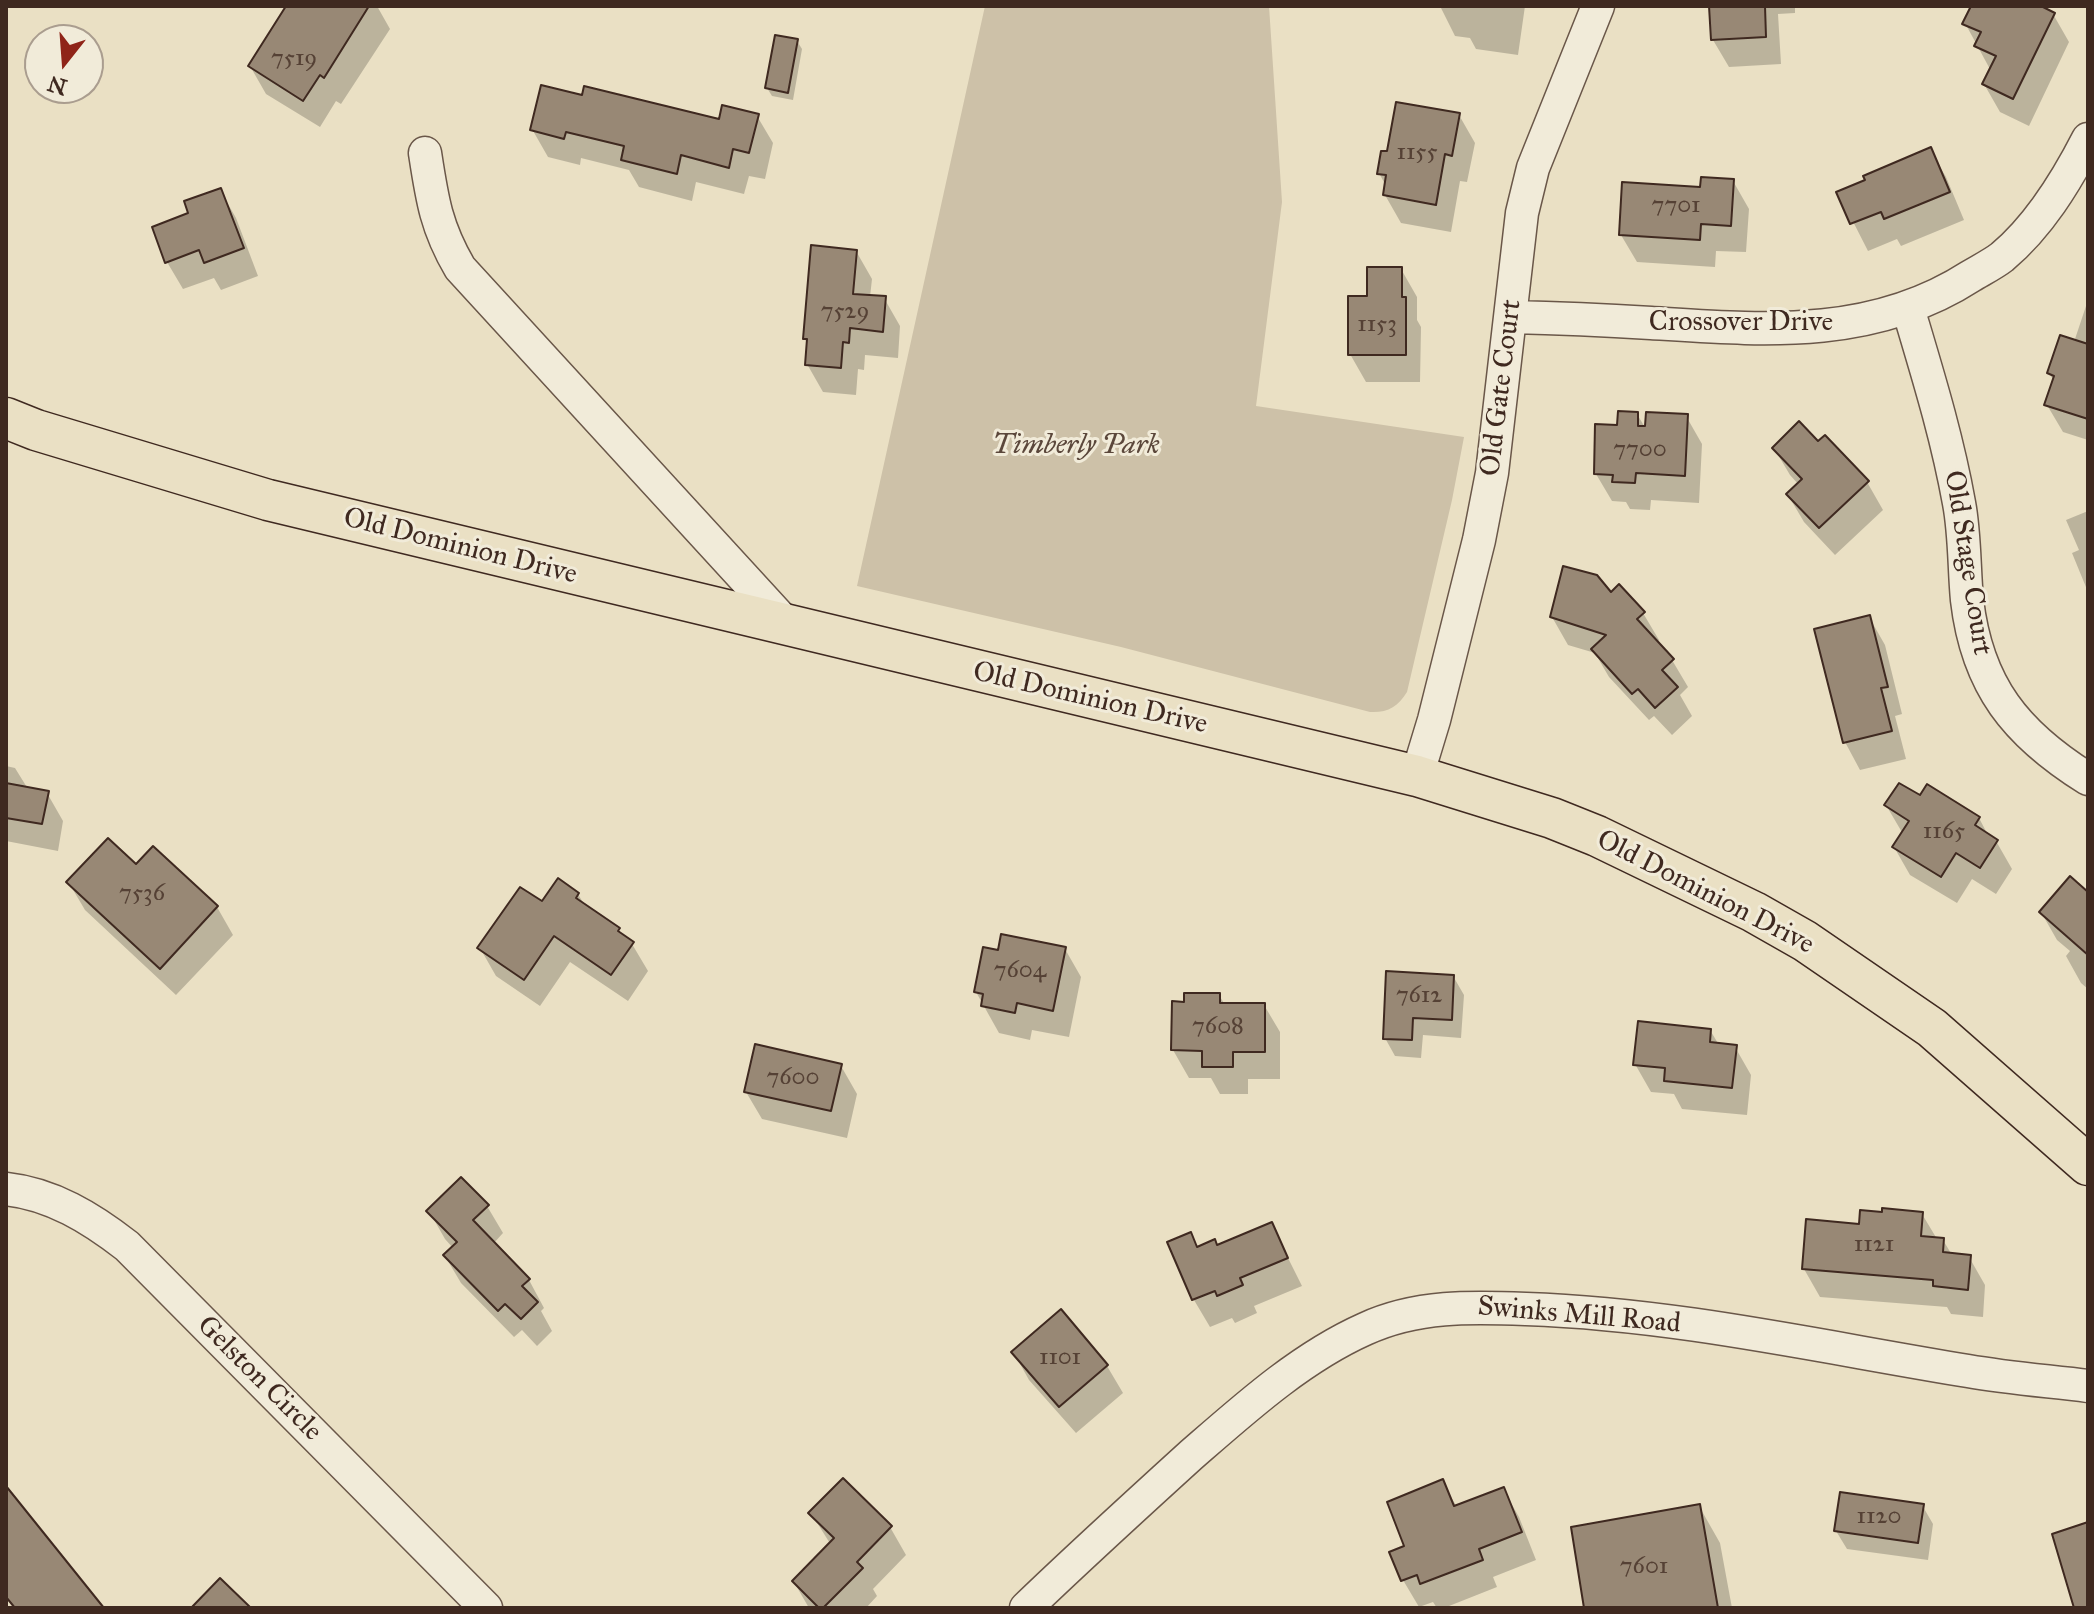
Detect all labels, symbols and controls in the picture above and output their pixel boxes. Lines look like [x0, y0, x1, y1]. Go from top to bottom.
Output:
north arrow [24, 24, 104, 104]
house number: 7519 [271, 45, 317, 73]
text: N [45, 70, 70, 101]
house number: 1155 [1396, 139, 1438, 167]
house number: 7701 [1652, 192, 1700, 220]
house number: 7529 [821, 298, 869, 326]
street label: Old Gate Court [1475, 298, 1529, 478]
street label: Crossover Drive [1649, 306, 1833, 340]
house number: 1153 [1357, 311, 1397, 339]
park label: Timberly Park [992, 429, 1160, 463]
house number: 7700 [1613, 436, 1667, 464]
street label: Old Stage Court [1936, 468, 1998, 658]
street label: Old Dominion Drive [340, 502, 580, 592]
street label: Old Dominion Drive [970, 656, 1210, 742]
house number: 1165 [1923, 818, 1965, 846]
street label: Old Dominion Drive [1591, 824, 1819, 962]
house number: 7536 [119, 880, 165, 908]
house number: 7604 [994, 957, 1046, 985]
house number: 7612 [1396, 982, 1442, 1010]
house number: 7608 [1192, 1013, 1244, 1041]
house number: 7600 [767, 1064, 819, 1092]
house number: 1121 [1854, 1231, 1894, 1259]
street label: Swinks Mill Road [1476, 1290, 1682, 1342]
street label: Gelston Circle [189, 1309, 329, 1449]
house number: 1101 [1039, 1344, 1081, 1372]
house number: 1120 [1857, 1503, 1901, 1531]
house number: 7601 [1620, 1553, 1668, 1581]

